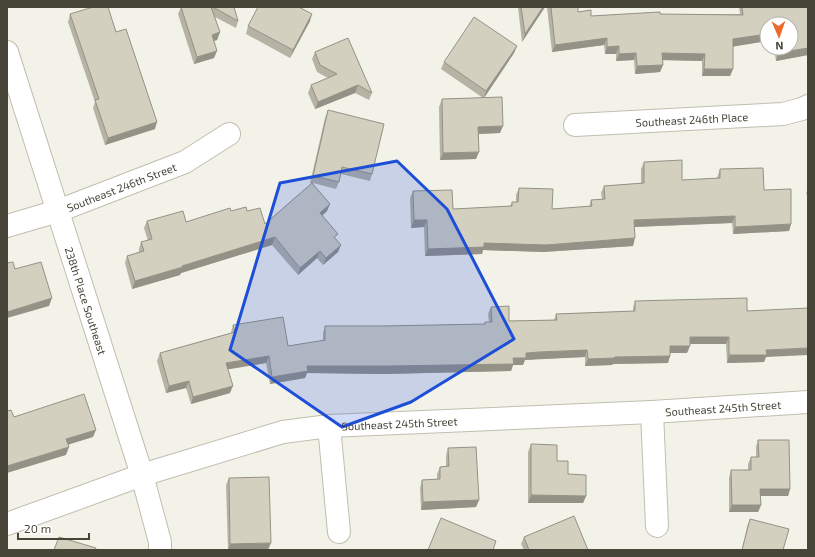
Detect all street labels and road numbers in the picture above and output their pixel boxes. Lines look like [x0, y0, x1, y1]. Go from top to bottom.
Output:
street label: Southeast 246th Place [635, 109, 749, 128]
street label: Southeast 246th Street [65, 160, 178, 214]
street label: 238th Place Southeast [63, 245, 110, 356]
street label: Southeast 245th Street [665, 397, 781, 418]
street label: Southeast 245th Street [341, 414, 458, 432]

